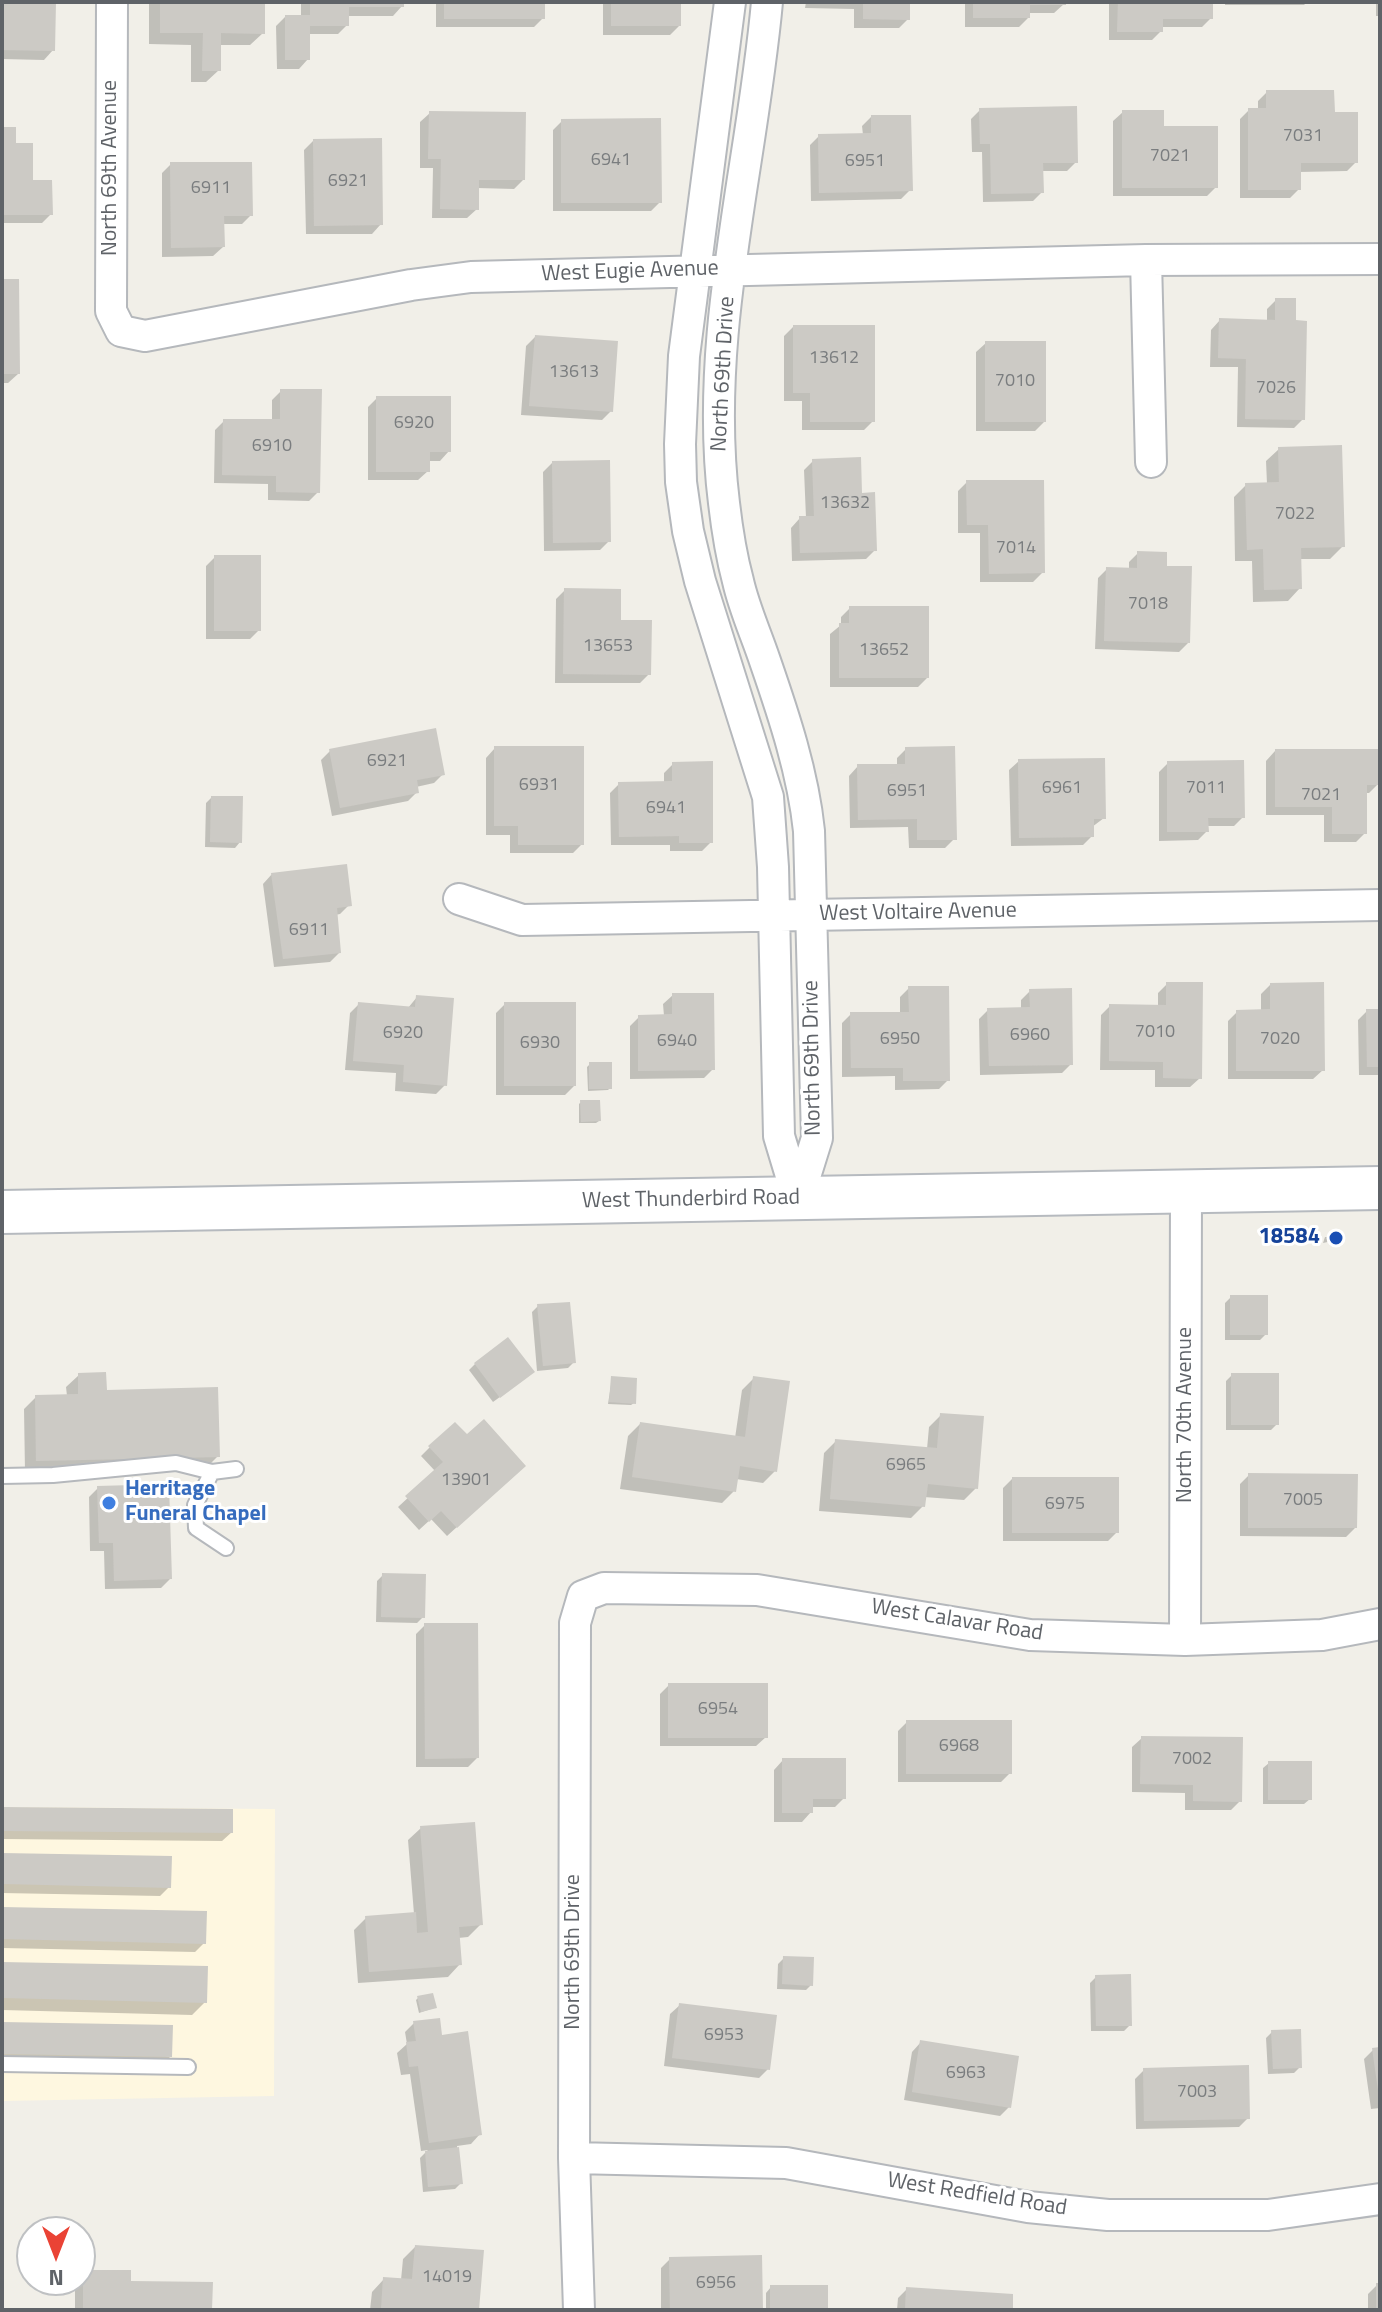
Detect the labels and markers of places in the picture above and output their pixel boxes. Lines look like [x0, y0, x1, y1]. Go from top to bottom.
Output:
place label: 18584 [1258, 1225, 1320, 1251]
marker: 18584 [1327, 1229, 1345, 1247]
place label: Herritage Funeral Chapel [125, 1477, 267, 1528]
marker: Herritage Funeral Chapel [100, 1494, 118, 1512]

